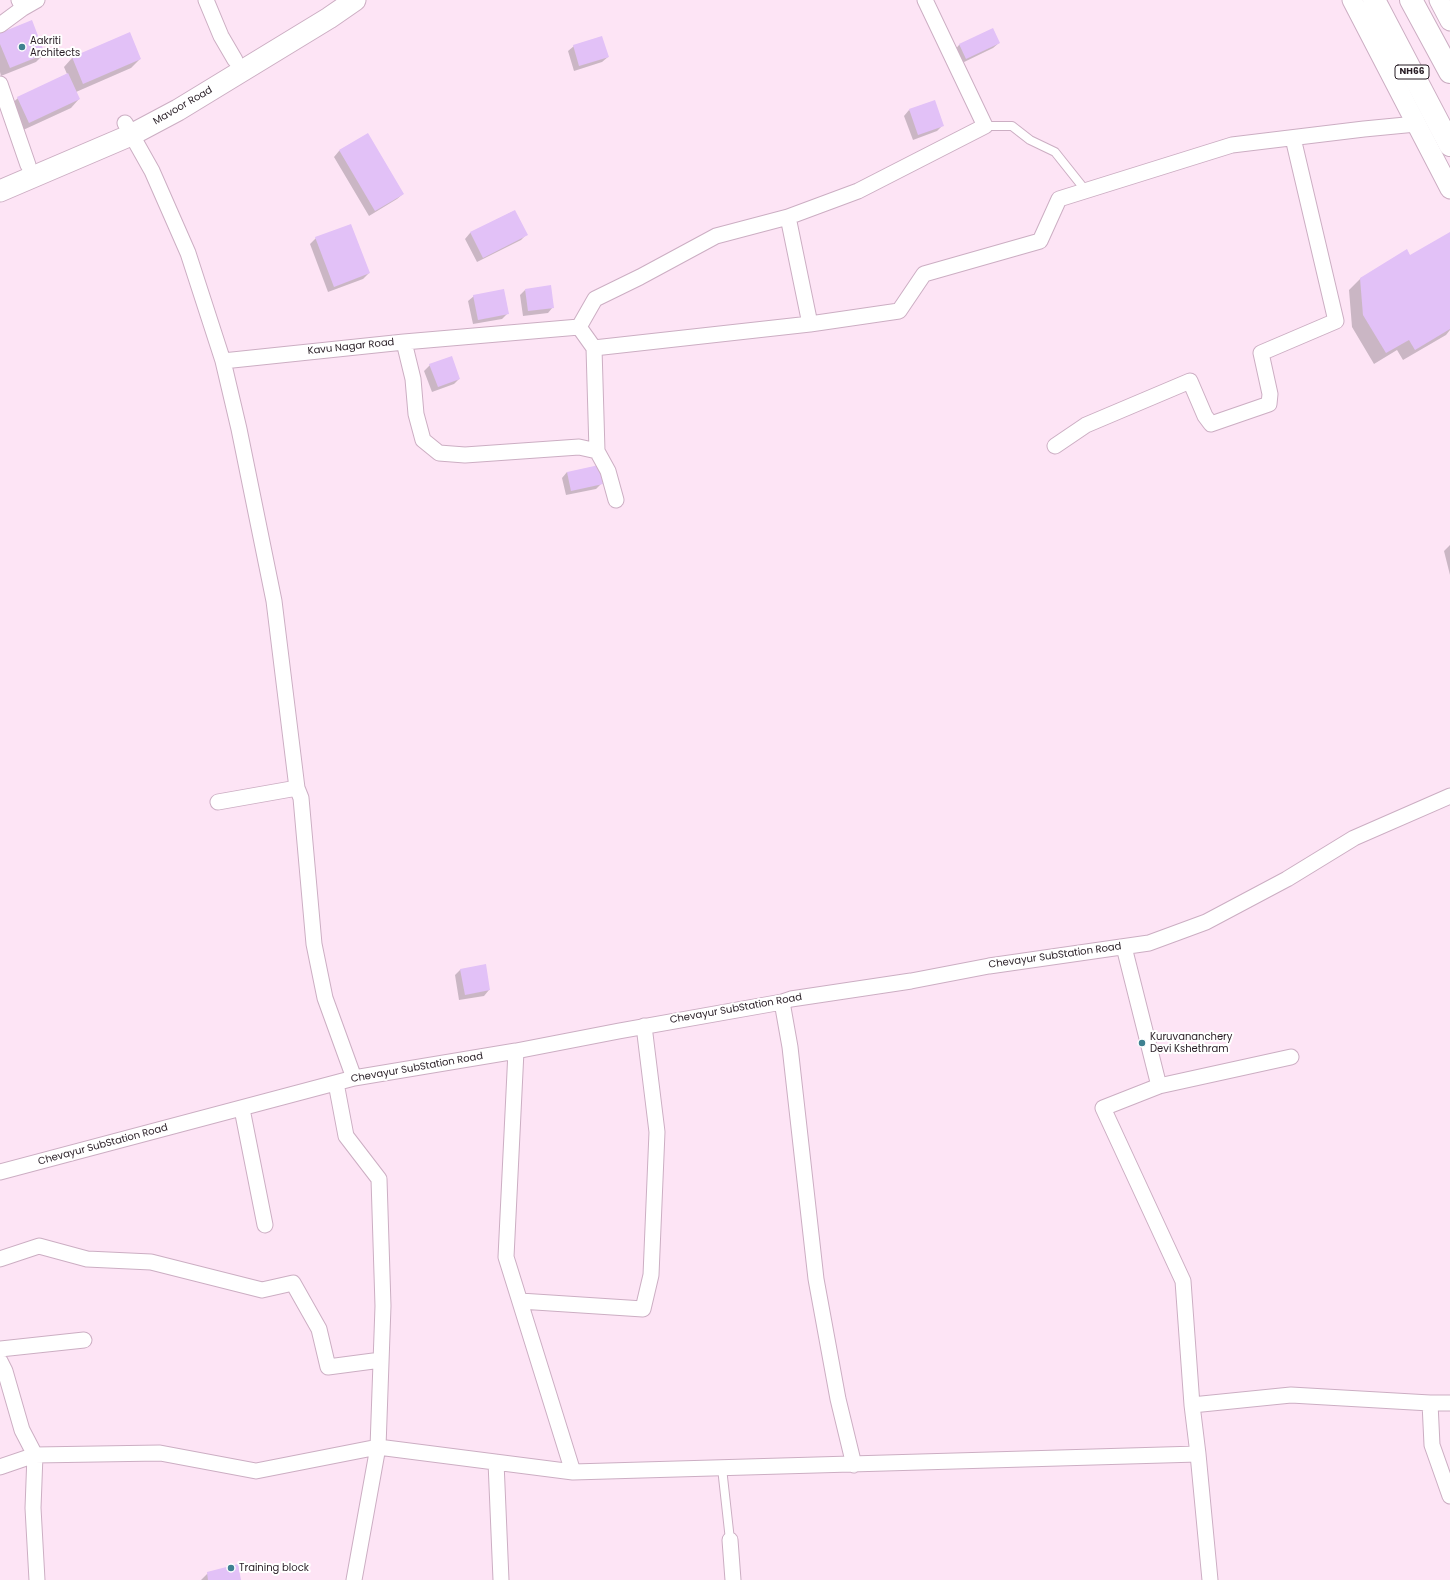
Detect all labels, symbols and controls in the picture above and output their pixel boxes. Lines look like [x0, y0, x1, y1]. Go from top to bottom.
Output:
place label: Aakriti Architects [30, 35, 80, 58]
marker: Aakriti Architects [17, 42, 27, 52]
road number: NH66 [1395, 65, 1429, 79]
street label: Mavoor Road [151, 84, 215, 128]
street label: Kavu Nagar Road [307, 336, 395, 358]
street label: Chevayur SubStation Road [988, 941, 1122, 971]
street label: Chevayur SubStation Road [669, 991, 803, 1027]
place label: Kuruvananchery Devi Kshethram [1150, 1031, 1232, 1054]
marker: Kuruvananchery Devi Kshethram [1137, 1038, 1147, 1048]
street label: Chevayur SubStation Road [350, 1050, 484, 1086]
street label: Chevayur SubStation Road [37, 1122, 169, 1168]
place label: Training block [239, 1562, 309, 1574]
marker: Training block [226, 1563, 236, 1573]

